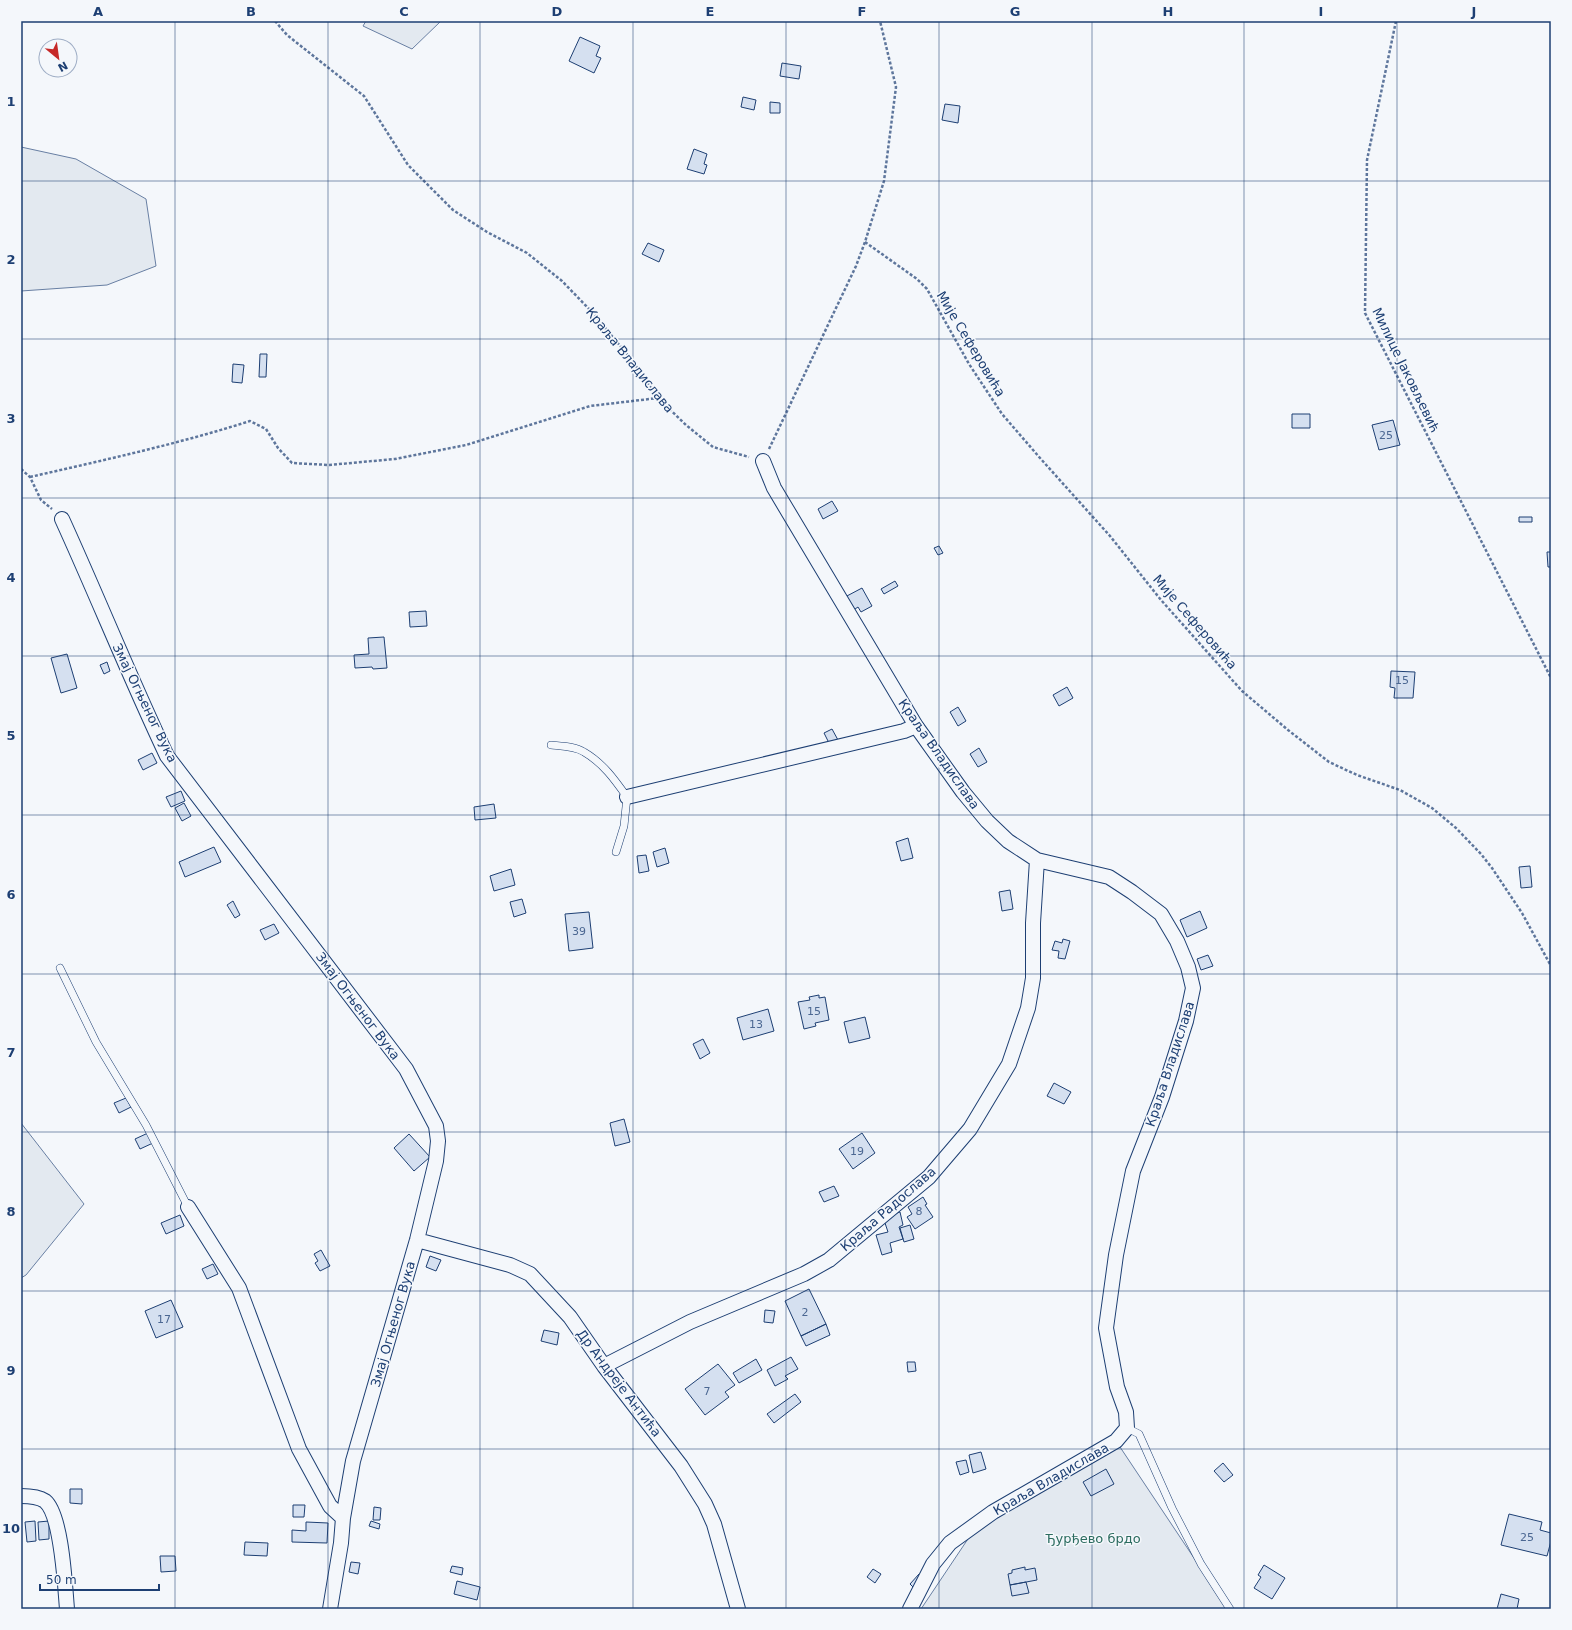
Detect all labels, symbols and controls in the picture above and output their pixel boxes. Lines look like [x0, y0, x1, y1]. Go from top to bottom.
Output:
text: A [93, 4, 103, 19]
text: B [246, 4, 256, 19]
text: C [399, 4, 409, 19]
text: D [552, 4, 563, 19]
text: E [706, 4, 714, 19]
text: F [858, 4, 866, 19]
text: G [1010, 4, 1020, 19]
text: H [1163, 4, 1173, 19]
text: I [1319, 4, 1323, 19]
text: J [1471, 4, 1476, 19]
north arrow [38, 38, 78, 78]
text: N [55, 58, 70, 74]
text: 1 [6, 94, 16, 109]
text: 2 [6, 252, 16, 267]
street label: Мије Сеферовића [934, 289, 1008, 399]
street label: Краља Владислава [583, 304, 677, 416]
street label: Милице Јаковљевић [1369, 305, 1443, 435]
text: 3 [6, 411, 16, 426]
house number: 25 [1379, 429, 1393, 442]
text: 4 [6, 570, 16, 585]
street label: Мије Сеферовића [1150, 572, 1240, 672]
street label: Змај Огњеног Вука [110, 641, 180, 765]
house number: 15 [1395, 674, 1409, 687]
street label: Краља Владислава [895, 696, 983, 812]
text: 5 [6, 728, 16, 743]
text: 6 [6, 887, 16, 902]
house number: 39 [572, 925, 586, 938]
street label: Змај Огњеног Вука [313, 949, 403, 1063]
street label: Краља Владислава [1143, 999, 1197, 1129]
house number: 15 [807, 1005, 821, 1018]
house number: 13 [749, 1018, 763, 1031]
text: 7 [6, 1045, 16, 1060]
house number: 19 [850, 1145, 864, 1158]
street label: Краља Радослава [837, 1164, 939, 1254]
text: 8 [6, 1204, 16, 1219]
house number: 8 [916, 1205, 923, 1218]
street label: Змај Огњеног Вука [368, 1259, 418, 1389]
house number: 2 [802, 1306, 809, 1319]
house number: 17 [157, 1313, 171, 1326]
street label: Др Андреје Антића [574, 1326, 664, 1440]
text: 9 [6, 1363, 16, 1378]
house number: 7 [704, 1385, 711, 1398]
street label: Краља Владислава [991, 1440, 1111, 1518]
text: 10 [2, 1521, 20, 1536]
park label: Ђурђево брдо [1044, 1531, 1141, 1546]
house number: 25 [1520, 1531, 1534, 1544]
scale bar [40, 1566, 159, 1592]
text: 50 m [46, 1573, 77, 1587]

